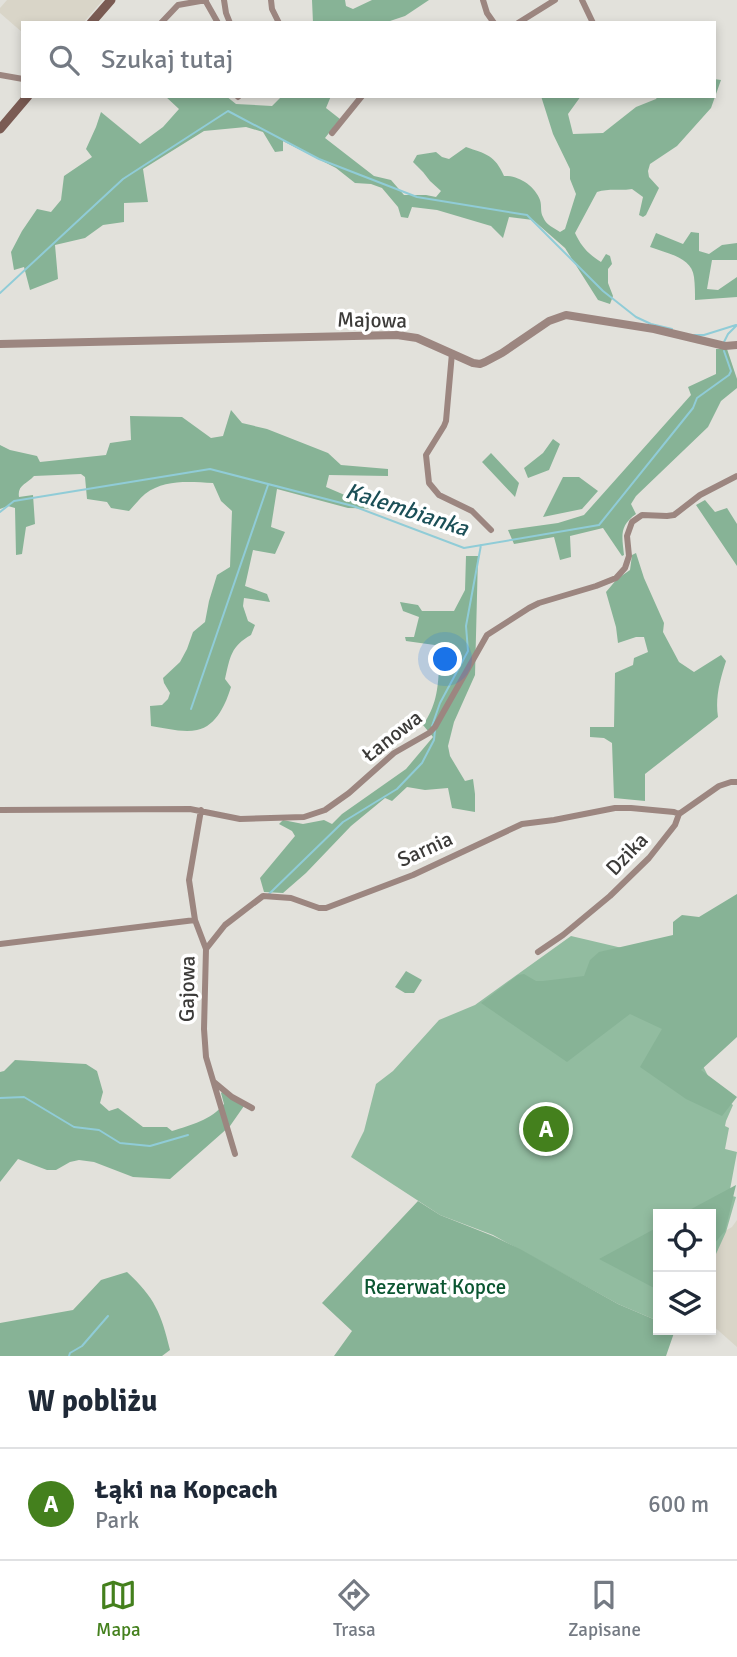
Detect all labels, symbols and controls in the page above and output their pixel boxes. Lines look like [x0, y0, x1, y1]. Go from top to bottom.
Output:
search box [21, 21, 716, 98]
icon: search [45, 41, 83, 79]
text: Szukaj tutaj [101, 44, 233, 76]
street label: Majowa [337, 306, 407, 334]
water label: Kalembianka [342, 476, 473, 543]
your location [428, 642, 462, 676]
street label: Łanowa [357, 704, 427, 768]
street label: Sarnia [393, 825, 457, 873]
street label: Dzika [600, 827, 654, 881]
street label: Gajowa [173, 956, 201, 1022]
pin: A [523, 1103, 569, 1155]
map controls [653, 1209, 716, 1335]
button: locate [653, 1209, 716, 1272]
button: layers [653, 1272, 716, 1335]
park label: Rezerwat Kopce [364, 1274, 506, 1300]
text: W pobliżu [28, 1383, 157, 1420]
text: Łąki na Kopcach [95, 1474, 278, 1506]
text: A [44, 1490, 58, 1519]
text: 600 m [648, 1490, 709, 1519]
text: Park [95, 1506, 139, 1535]
tab: Mapa [96, 1576, 141, 1642]
tab: Trasa [333, 1576, 376, 1642]
tab: Zapisane [568, 1576, 641, 1642]

